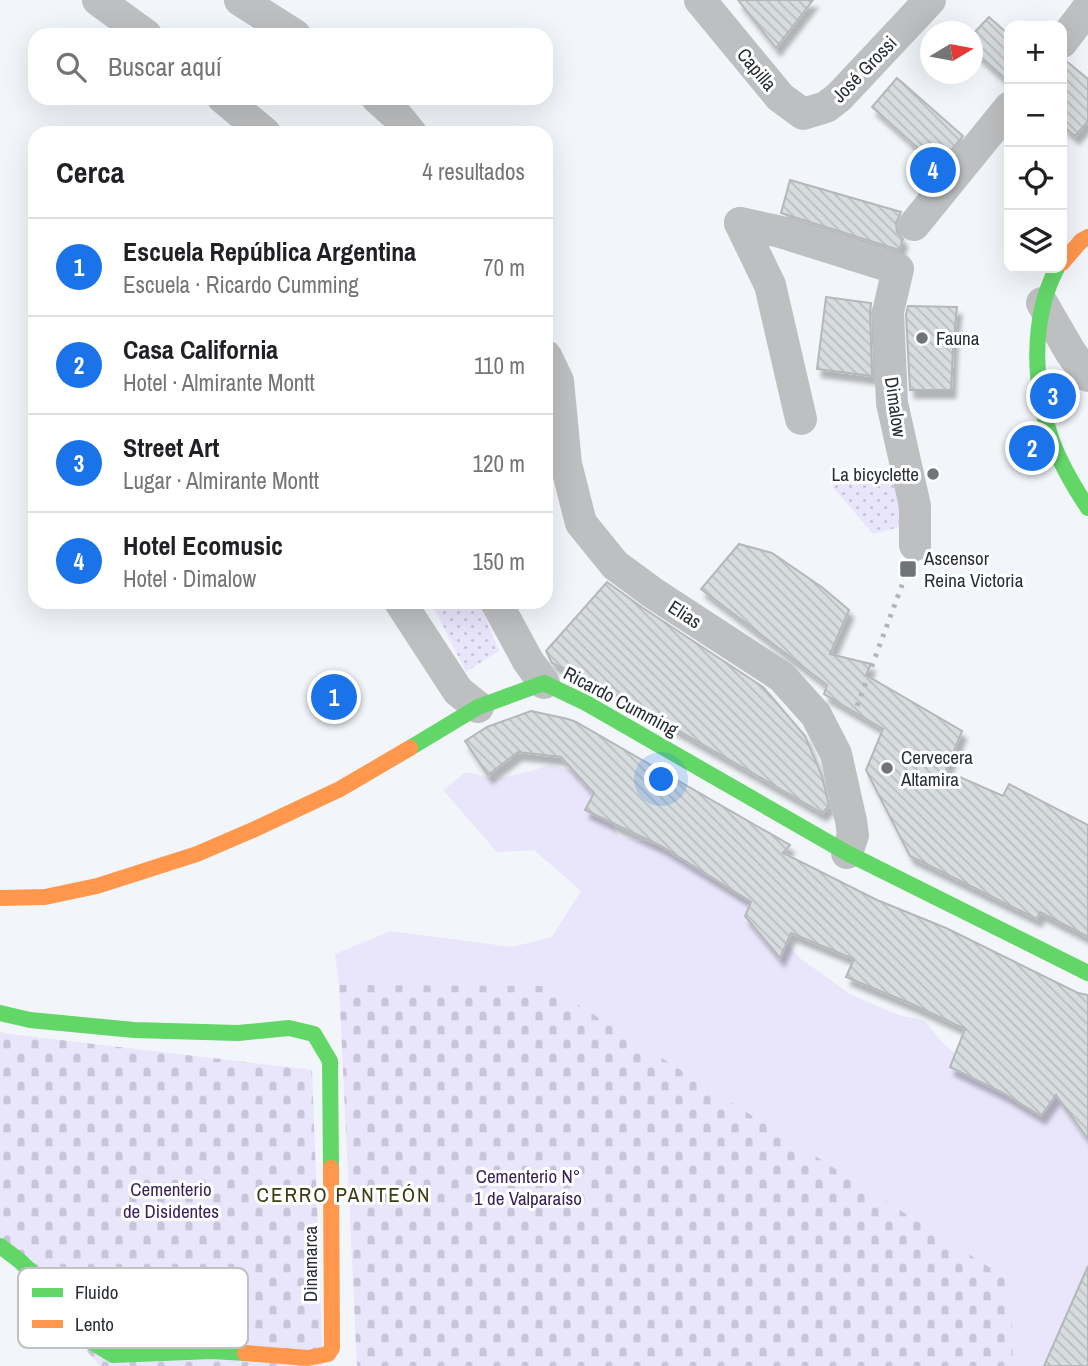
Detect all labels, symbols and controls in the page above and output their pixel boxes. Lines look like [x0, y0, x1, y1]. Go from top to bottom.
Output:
north arrow [920, 21, 983, 84]
map controls [1004, 21, 1067, 273]
button: + [1004, 21, 1067, 84]
search box [28, 28, 553, 105]
street label: José Grossi [826, 30, 902, 108]
street label: Capilla [731, 42, 783, 96]
icon: search [52, 48, 90, 86]
text: Buscar aquí [108, 49, 222, 84]
button: − [1004, 84, 1067, 147]
pin: 4 [910, 144, 956, 196]
button: locate [1004, 147, 1067, 210]
text: Cerca [56, 152, 124, 192]
text: 4 resultados [422, 156, 525, 187]
button: layers [1004, 210, 1067, 273]
text: Escuela República Argentina [123, 234, 416, 269]
text: 1 [74, 252, 84, 283]
text: 70 m [483, 252, 525, 283]
text: Escuela · Ricardo Cumming [123, 269, 359, 300]
place label: Fauna [936, 325, 980, 351]
marker: Fauna [914, 330, 930, 346]
text: Casa California [123, 332, 278, 367]
text: 2 [74, 350, 84, 381]
text: 110 m [474, 350, 525, 381]
text: Hotel · Almirante Montt [123, 367, 315, 398]
pin: 3 [1030, 370, 1076, 422]
street label: Dimalow [879, 375, 913, 440]
pin: 2 [1009, 422, 1055, 474]
text: Street Art [123, 430, 219, 465]
text: 3 [74, 448, 84, 479]
text: 120 m [473, 448, 525, 479]
place label: La bicyclette [832, 461, 919, 487]
text: Lugar · Almirante Montt [123, 465, 319, 496]
marker: La bicyclette [925, 466, 941, 482]
text: Hotel Ecomusic [123, 528, 283, 563]
place label: Ascensor Reina Victoria [923, 545, 1024, 593]
text: 4 [74, 546, 84, 577]
text: 150 m [473, 546, 525, 577]
marker: Ascensor Reina Victoria [898, 559, 918, 579]
text: Hotel · Dimalow [123, 563, 256, 594]
street label: Elias [663, 594, 707, 634]
street label: Ricardo Cumming [559, 660, 683, 742]
pin: 1 [311, 671, 357, 723]
place label: Cervecera Altamira [900, 744, 973, 792]
marker: Cervecera Altamira [879, 760, 895, 776]
your location [644, 762, 678, 796]
park label: Cementerio N° 1 de Valparaíso [474, 1163, 582, 1211]
park label: Cementerio de Disidentes [123, 1176, 219, 1224]
district label: CERRO PANTEÓN [257, 1180, 431, 1209]
street label: Dinamarca [297, 1226, 323, 1302]
legend [18, 1268, 248, 1348]
text: Fluido [75, 1279, 118, 1305]
text: Lento [75, 1311, 114, 1337]

